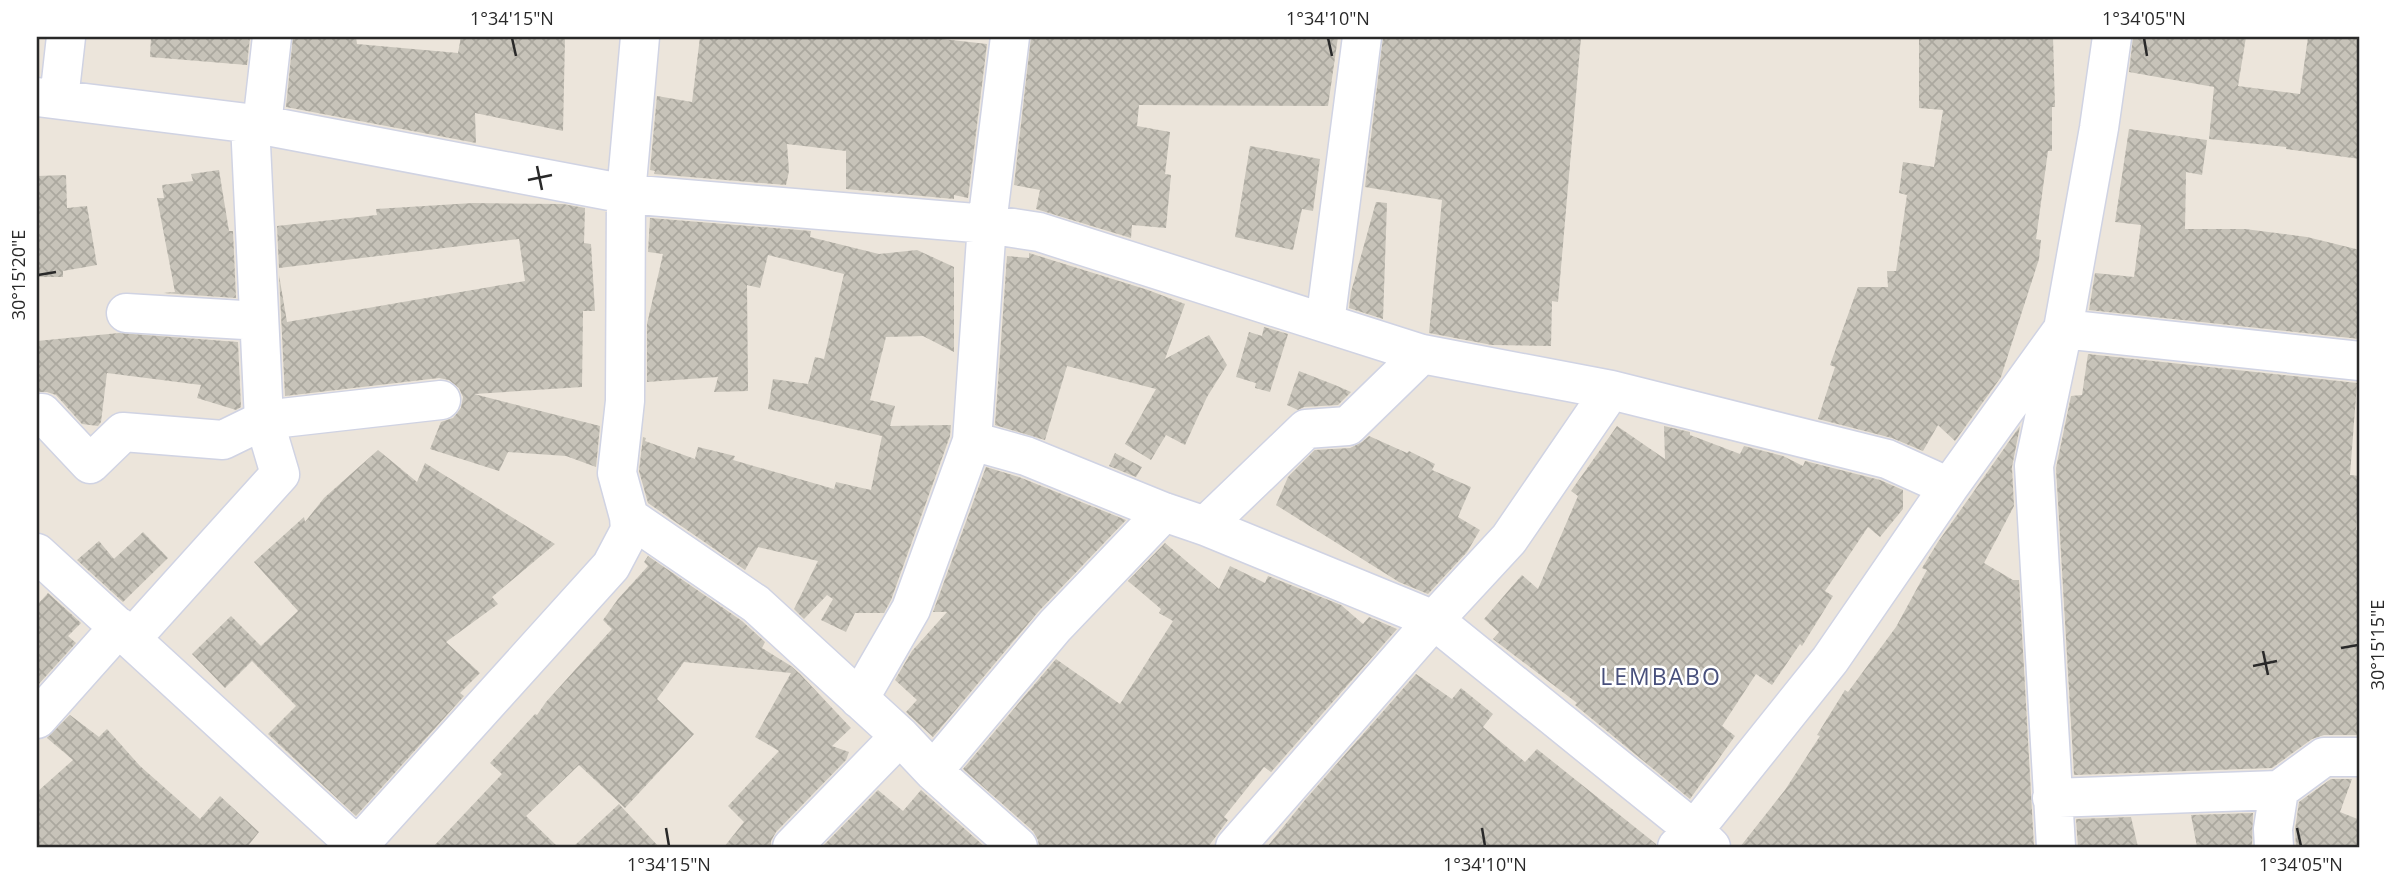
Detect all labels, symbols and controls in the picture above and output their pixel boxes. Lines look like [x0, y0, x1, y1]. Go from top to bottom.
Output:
text: 1°34'15"N [470, 6, 554, 30]
text: 1°34'10"N [1286, 6, 1370, 30]
text: 1°34'05"N [2102, 6, 2186, 30]
text: 30°15'20"E [6, 230, 30, 320]
text: 30°15'15"E [2365, 600, 2389, 690]
district label: LEMBABO [1600, 660, 1722, 692]
text: 1°34'15"N [627, 852, 711, 876]
text: 1°34'10"N [1443, 852, 1527, 876]
text: 1°34'05"N [2259, 852, 2343, 876]

